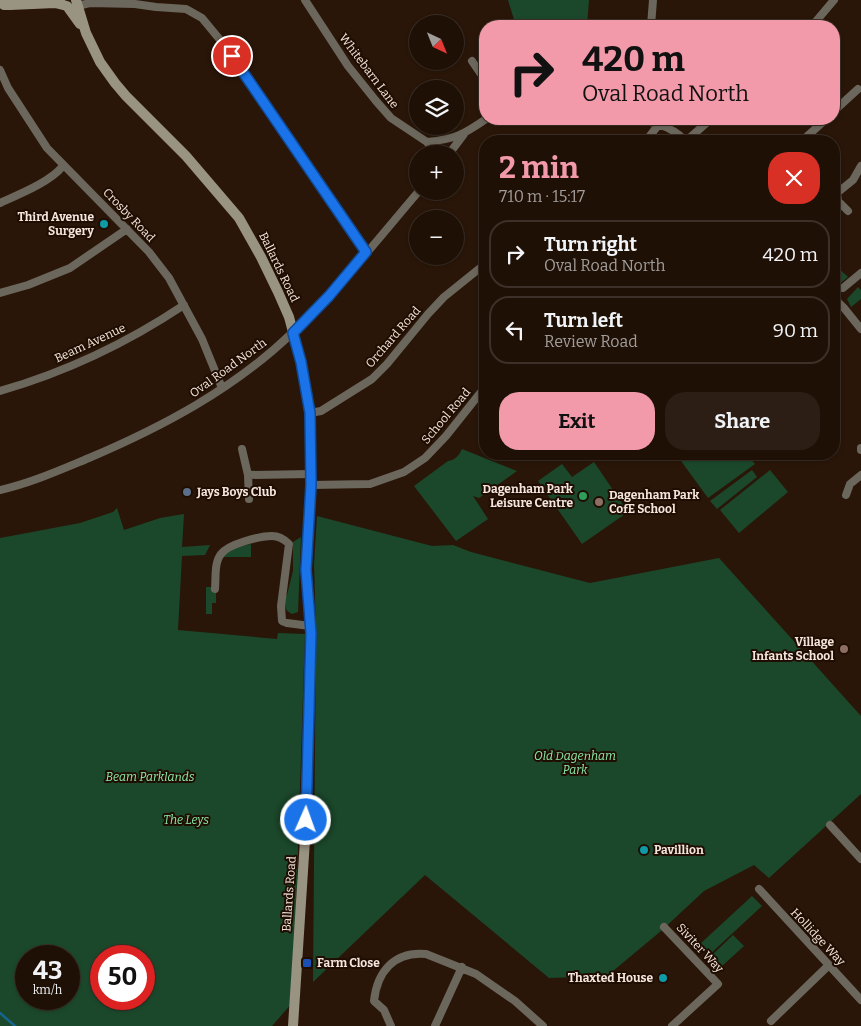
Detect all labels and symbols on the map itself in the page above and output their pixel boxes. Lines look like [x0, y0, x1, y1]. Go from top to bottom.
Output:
north arrow [409, 15, 464, 70]
street label: Whitebarn Lane [336, 31, 402, 111]
pin [211, 35, 253, 77]
street label: Crosby Road [100, 185, 158, 245]
place label: Third Avenue Surgery [18, 210, 94, 238]
marker: Third Avenue Surgery [98, 218, 110, 230]
street label: Ballards Road [256, 230, 302, 304]
street label: Orchard Road [363, 304, 423, 370]
street label: Beam Avenue [52, 320, 128, 366]
street label: Oval Road North [187, 335, 269, 400]
street label: School Road [419, 385, 473, 447]
place label: Dagenham Park Leisure Centre [483, 482, 574, 510]
place label: Jays Boys Club [196, 485, 276, 499]
marker: Jays Boys Club [181, 486, 193, 498]
place label: Dagenham Park CofE School [609, 488, 700, 516]
marker: Dagenham Park Leisure Centre [577, 490, 589, 502]
marker: Dagenham Park CofE School [593, 496, 605, 508]
place label: Village Infants School [752, 635, 834, 663]
marker: Village Infants School [838, 643, 850, 655]
park label: Old Dagenham Park [534, 749, 616, 777]
park label: Beam Parklands [106, 770, 195, 784]
position arrow [279, 793, 331, 845]
park label: The Leys [163, 813, 209, 827]
place label: Pavillion [654, 843, 704, 857]
marker: Pavillion [638, 844, 650, 856]
street label: Ballards Road [279, 856, 299, 932]
street label: Hollidge Way [788, 905, 849, 969]
street label: Siviter Way [674, 920, 727, 976]
speed limit sign: 50 [90, 945, 155, 1010]
place label: Farm Close [317, 956, 380, 970]
marker: Farm Close [301, 957, 313, 969]
place label: Thaxted House [568, 971, 653, 985]
marker: Thaxted House [657, 972, 669, 984]

